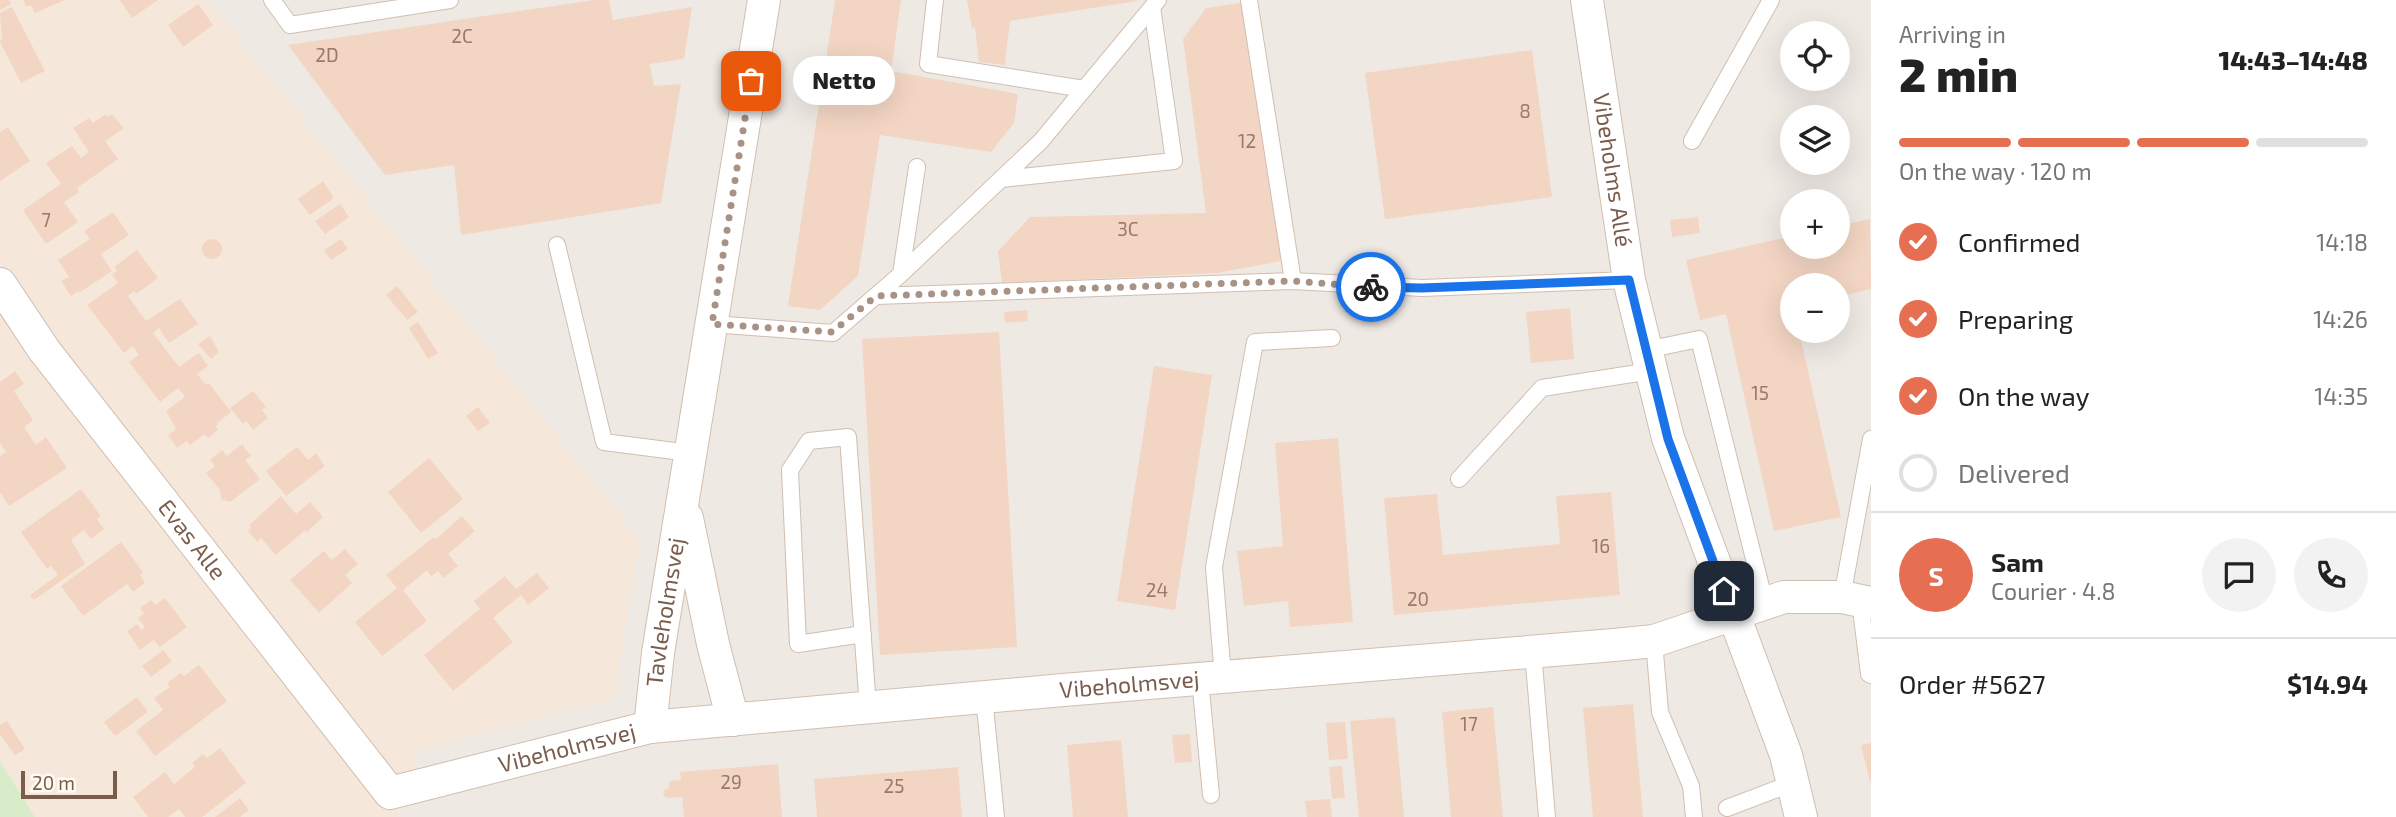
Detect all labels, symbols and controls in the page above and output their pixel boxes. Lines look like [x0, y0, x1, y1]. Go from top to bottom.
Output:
text: Arriving in [1899, 20, 2006, 48]
map controls [1780, 21, 1850, 343]
button: locate [1780, 21, 1850, 91]
house number: 2C [451, 24, 473, 47]
house number: 2D [315, 43, 339, 66]
text: 14:43–14:48 [2218, 44, 2368, 75]
text: 2 min [1899, 46, 2018, 101]
pin [721, 51, 781, 111]
callout: Netto [793, 56, 894, 106]
icon: bag [732, 62, 770, 100]
text: Netto [812, 66, 876, 94]
street label: Vibeholms Allé [1588, 91, 1639, 249]
house number: 8 [1519, 99, 1531, 122]
button: layers [1780, 105, 1850, 175]
house number: 12 [1238, 129, 1256, 152]
text: On the way · 120 m [1899, 157, 2092, 185]
button: + [1780, 189, 1850, 259]
house number: 7 [41, 208, 51, 231]
house number: 3C [1117, 217, 1139, 240]
icon: check [1899, 223, 1937, 261]
text: Confirmed [1958, 226, 2081, 257]
text: 14:18 [2316, 228, 2368, 256]
courier [1336, 252, 1406, 322]
icon: bike [1352, 268, 1390, 306]
button: − [1780, 273, 1850, 343]
icon: check [1899, 300, 1937, 338]
text: Preparing [1958, 303, 2073, 334]
text: 14:26 [2313, 305, 2368, 333]
icon: check [1899, 377, 1937, 415]
text: On the way [1958, 380, 2089, 411]
house number: 15 [1751, 381, 1769, 404]
text: 14:35 [2314, 382, 2368, 410]
text: Delivered [1958, 457, 2070, 488]
street label: Evas Alle [153, 493, 233, 585]
house number: 16 [1592, 534, 1610, 557]
street label: Tavleholmsvej [639, 535, 690, 688]
button: chat [2202, 538, 2276, 612]
button: phone [2294, 538, 2368, 612]
text: Sam [1991, 546, 2044, 577]
text: S [1928, 560, 1944, 591]
pin [1694, 561, 1754, 621]
icon: home [1705, 572, 1743, 610]
text: Courier · 4.8 [1991, 577, 2115, 605]
house number: 24 [1146, 578, 1168, 601]
house number: 20 [1407, 587, 1429, 610]
street label: Vibeholmsvej [1058, 664, 1201, 703]
text: Order #5627 [1899, 668, 2046, 699]
text: $14.94 [2287, 668, 2368, 699]
house number: 17 [1460, 712, 1478, 735]
street label: Vibeholmsvej [495, 716, 638, 778]
scale bar [21, 768, 117, 800]
house number: 29 [720, 770, 742, 793]
text: 20 m [32, 771, 75, 794]
house number: 25 [884, 774, 904, 797]

